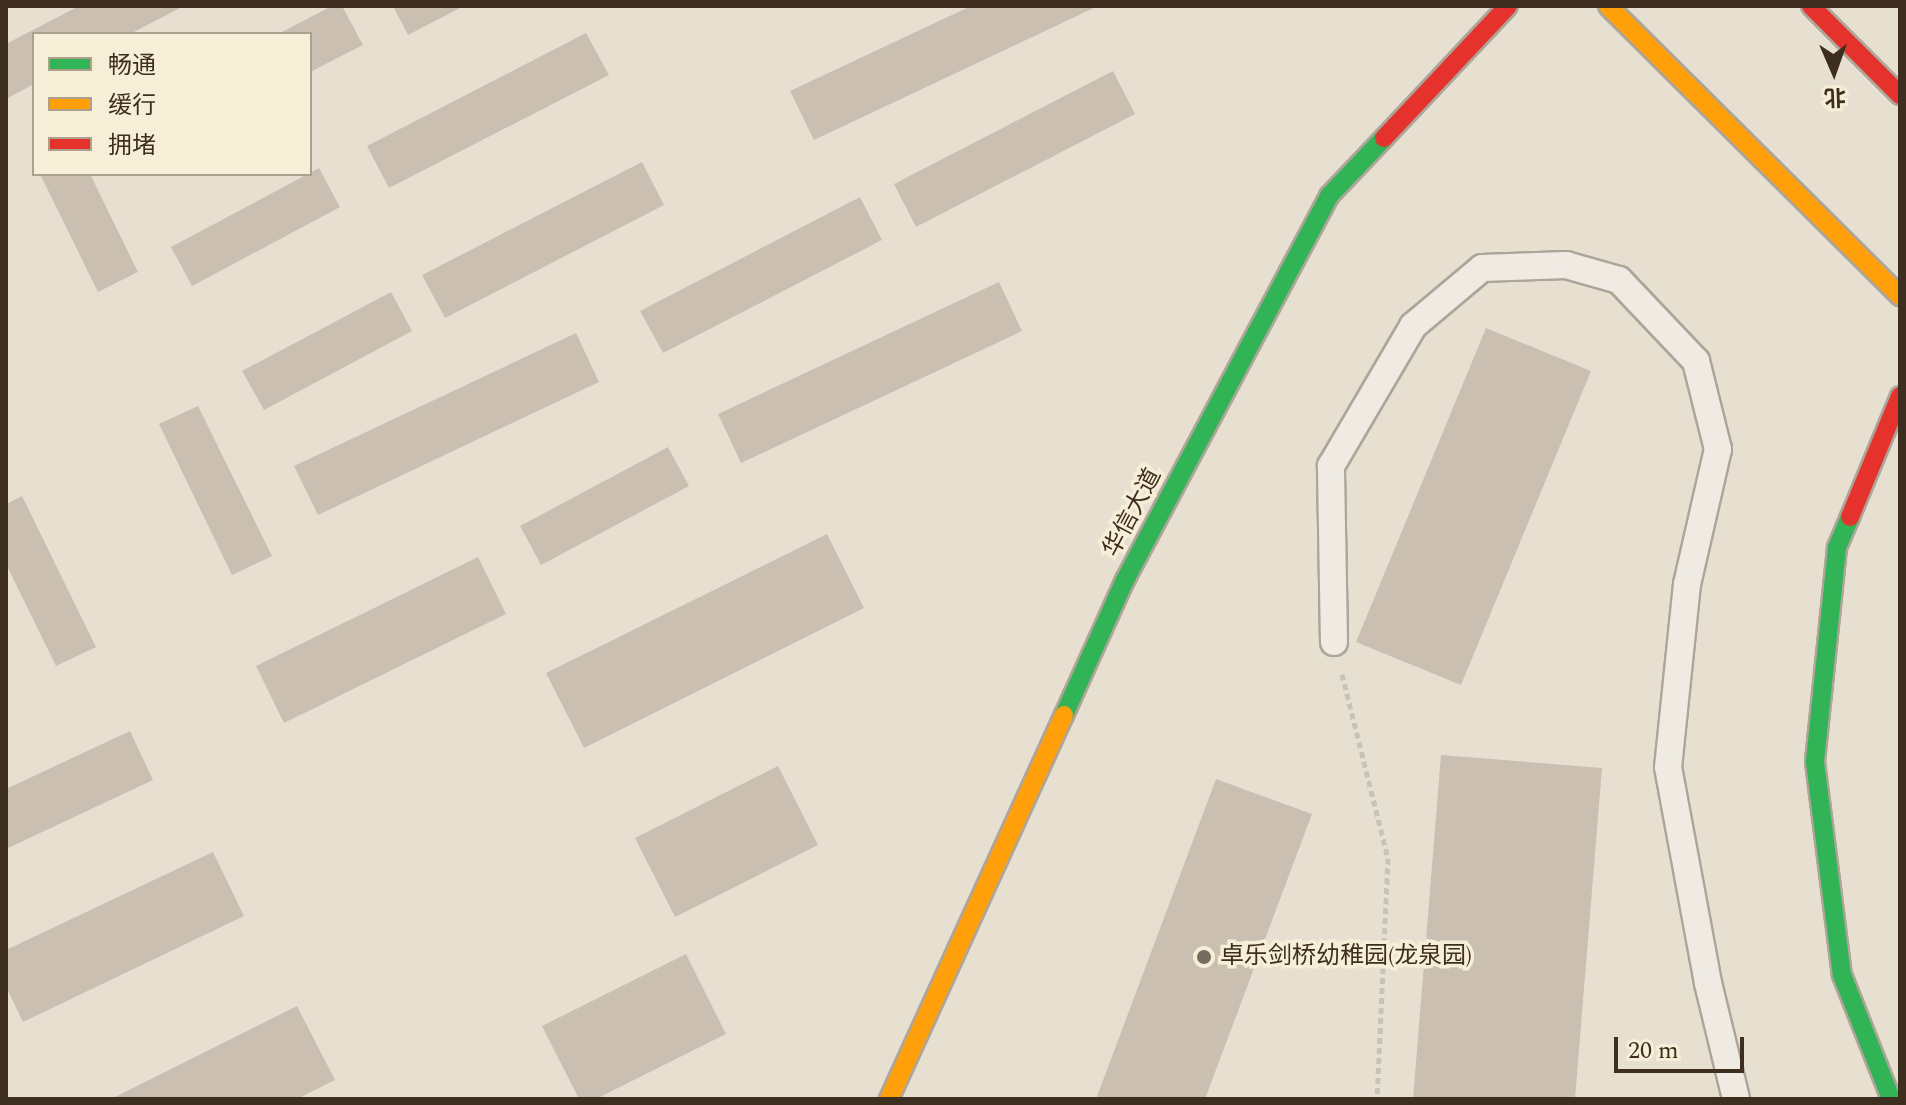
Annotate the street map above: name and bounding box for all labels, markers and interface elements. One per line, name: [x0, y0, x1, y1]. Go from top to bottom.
legend: [32, 32, 312, 176]
north arrow: [1794, 32, 1874, 112]
text: 畅通: [108, 48, 156, 84]
text: 北: [1823, 80, 1846, 113]
text: 缓行: [108, 88, 156, 124]
text: 拥堵: [108, 128, 156, 164]
street label: 华信大道: [1098, 464, 1168, 562]
place label: 卓乐剑桥幼稚园(龙泉园): [1220, 943, 1472, 971]
marker: 卓乐剑桥幼稚园(龙泉园): [1195, 948, 1213, 966]
scale bar: [1618, 1021, 1748, 1071]
text: 20 m: [1628, 1033, 1679, 1069]

